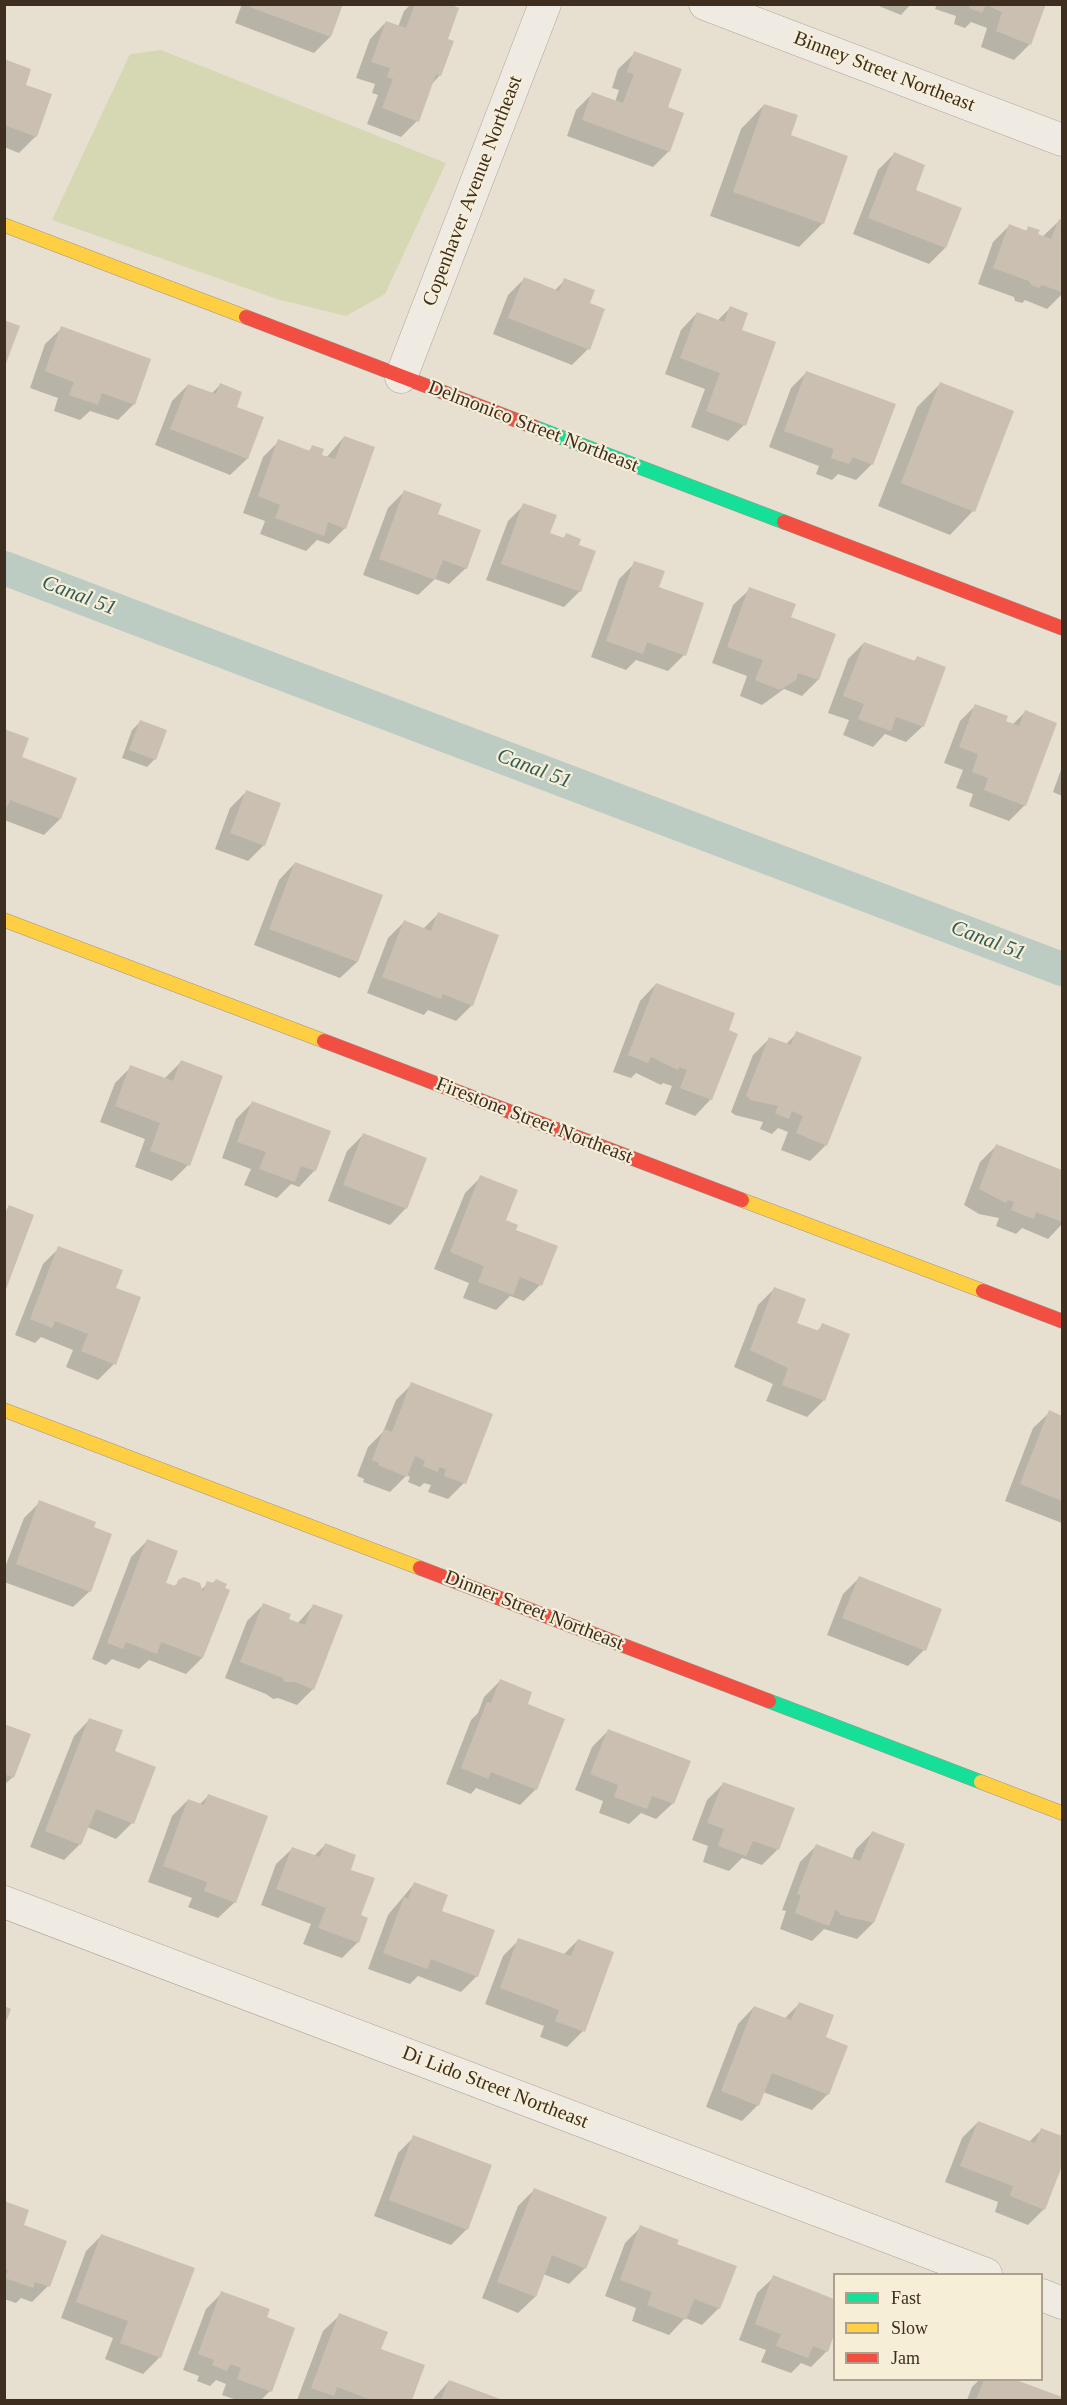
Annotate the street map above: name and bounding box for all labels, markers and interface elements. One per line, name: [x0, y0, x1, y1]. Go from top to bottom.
street label: Binney Street Northeast: [790, 26, 978, 118]
street label: Copenhaver Avenue Northeast: [418, 72, 528, 310]
street label: Delmonico Street Northeast: [424, 376, 642, 478]
water label: Canal 51: [38, 570, 120, 622]
water label: Canal 51: [493, 743, 575, 795]
water label: Canal 51: [947, 915, 1029, 967]
street label: Firestone Street Northeast: [432, 1072, 636, 1170]
street label: Dinner Street Northeast: [441, 1566, 627, 1656]
street label: Di Lido Street Northeast: [399, 2041, 591, 2135]
legend: [833, 2273, 1043, 2381]
text: Fast: [891, 2288, 921, 2308]
text: Slow: [891, 2318, 928, 2338]
text: Jam: [891, 2348, 920, 2368]

